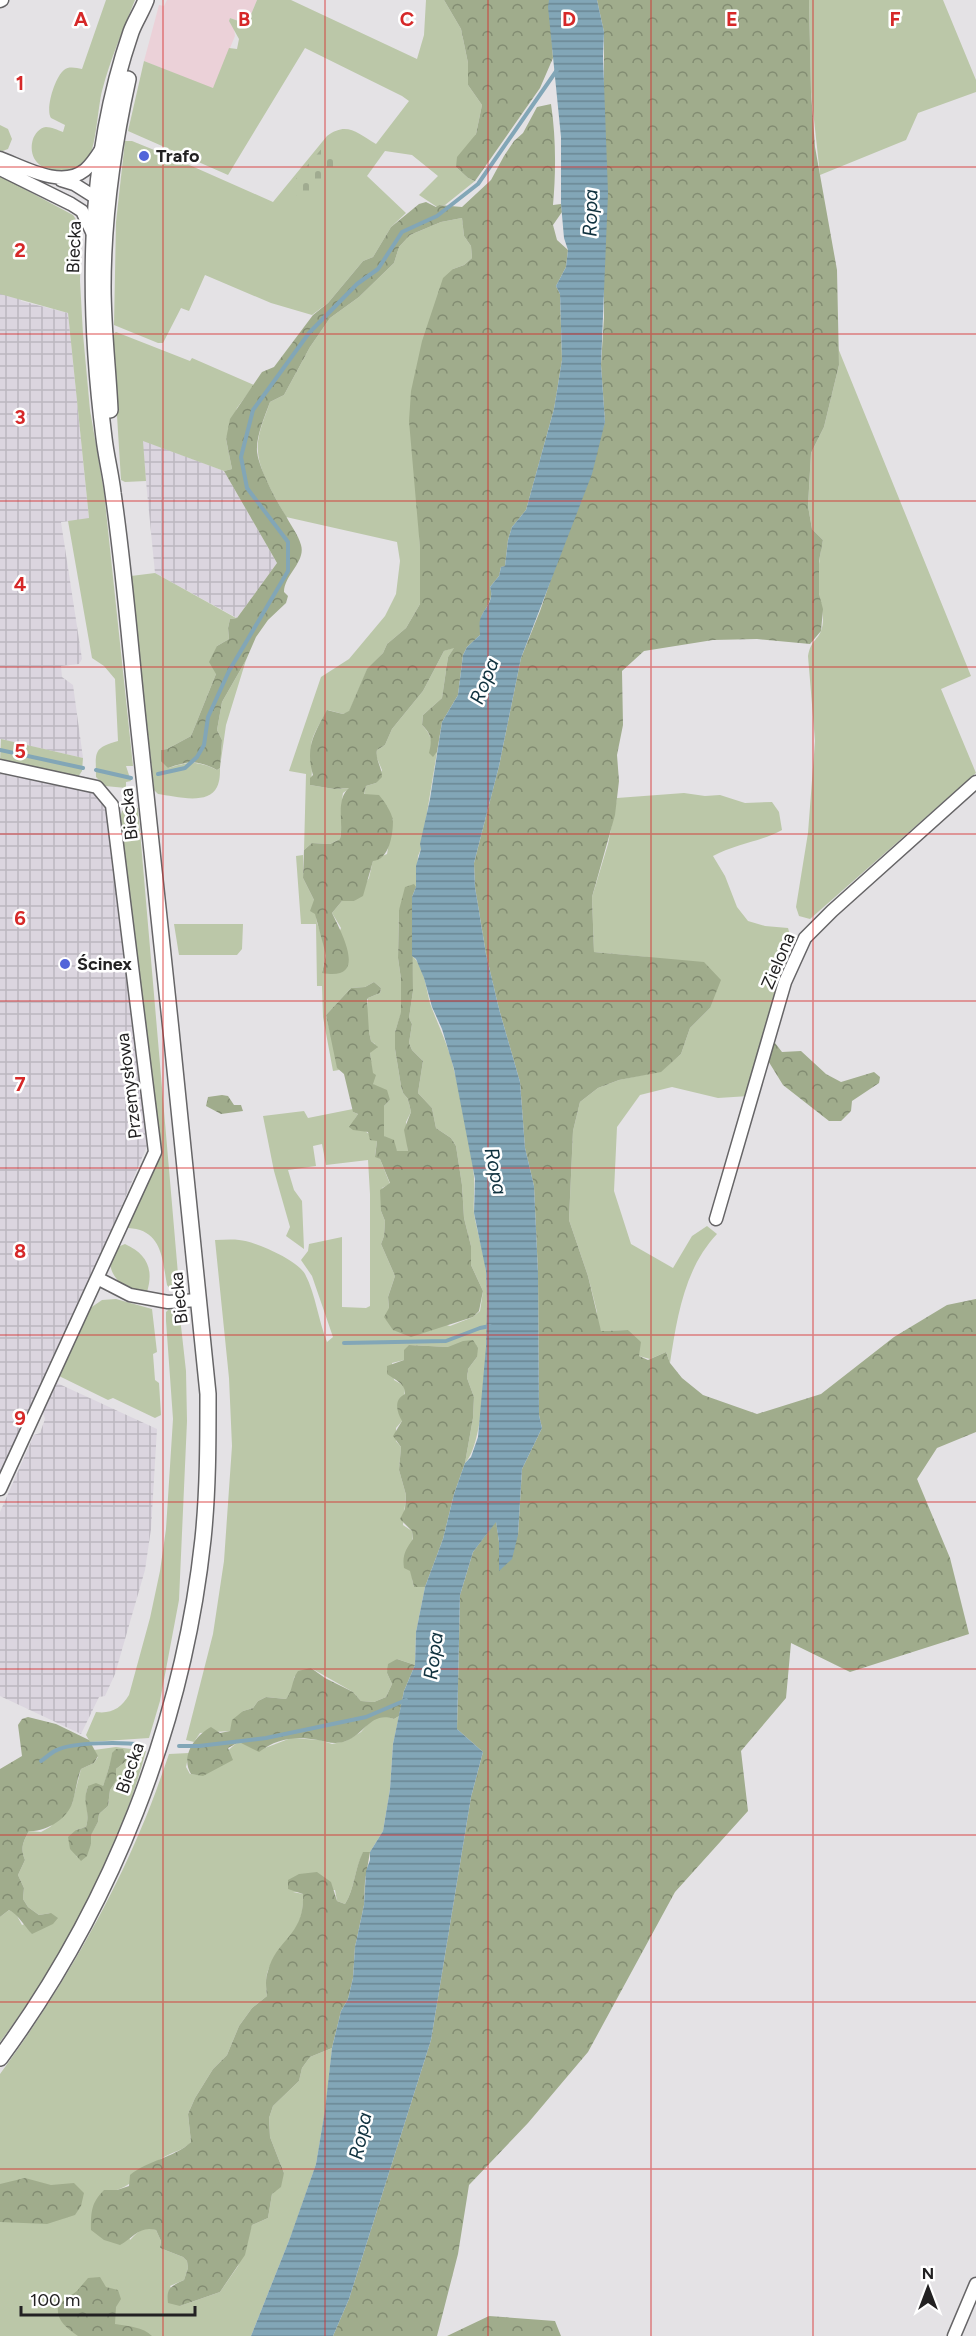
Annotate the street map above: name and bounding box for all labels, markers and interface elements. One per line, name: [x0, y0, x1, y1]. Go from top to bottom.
text: A: [74, 7, 89, 31]
text: B: [238, 7, 250, 31]
text: C: [400, 7, 414, 31]
text: D: [562, 7, 576, 31]
text: E: [726, 7, 738, 31]
text: F: [889, 7, 901, 31]
text: 1: [16, 71, 24, 95]
place label: Trafo: [156, 145, 200, 167]
marker: Trafo: [137, 149, 151, 163]
water label: Ropa: [578, 189, 602, 237]
street label: Biecka: [62, 220, 86, 274]
text: 2: [14, 238, 26, 262]
text: 3: [14, 405, 26, 429]
text: 4: [14, 572, 27, 596]
water label: Ropa: [464, 654, 504, 708]
text: 5: [14, 739, 26, 763]
street label: Biecka: [115, 787, 143, 841]
text: 6: [14, 906, 26, 930]
street label: Zielona: [756, 929, 800, 993]
place label: Ścinex: [77, 953, 132, 975]
marker: Ścinex: [58, 957, 72, 971]
street label: Przemysłowa: [112, 1032, 146, 1140]
text: 7: [14, 1072, 26, 1096]
water label: Ropa: [480, 1145, 512, 1197]
text: 8: [14, 1239, 26, 1263]
street label: Biecka: [165, 1271, 193, 1325]
text: 9: [14, 1406, 26, 1430]
water label: Ropa: [418, 1631, 448, 1681]
street label: Biecka: [111, 1740, 149, 1796]
water label: Ropa: [343, 2110, 377, 2162]
north arrow: [898, 2258, 958, 2318]
text: N: [922, 2264, 934, 2283]
scale bar: [21, 2279, 195, 2317]
text: 100 m: [30, 2289, 80, 2311]

